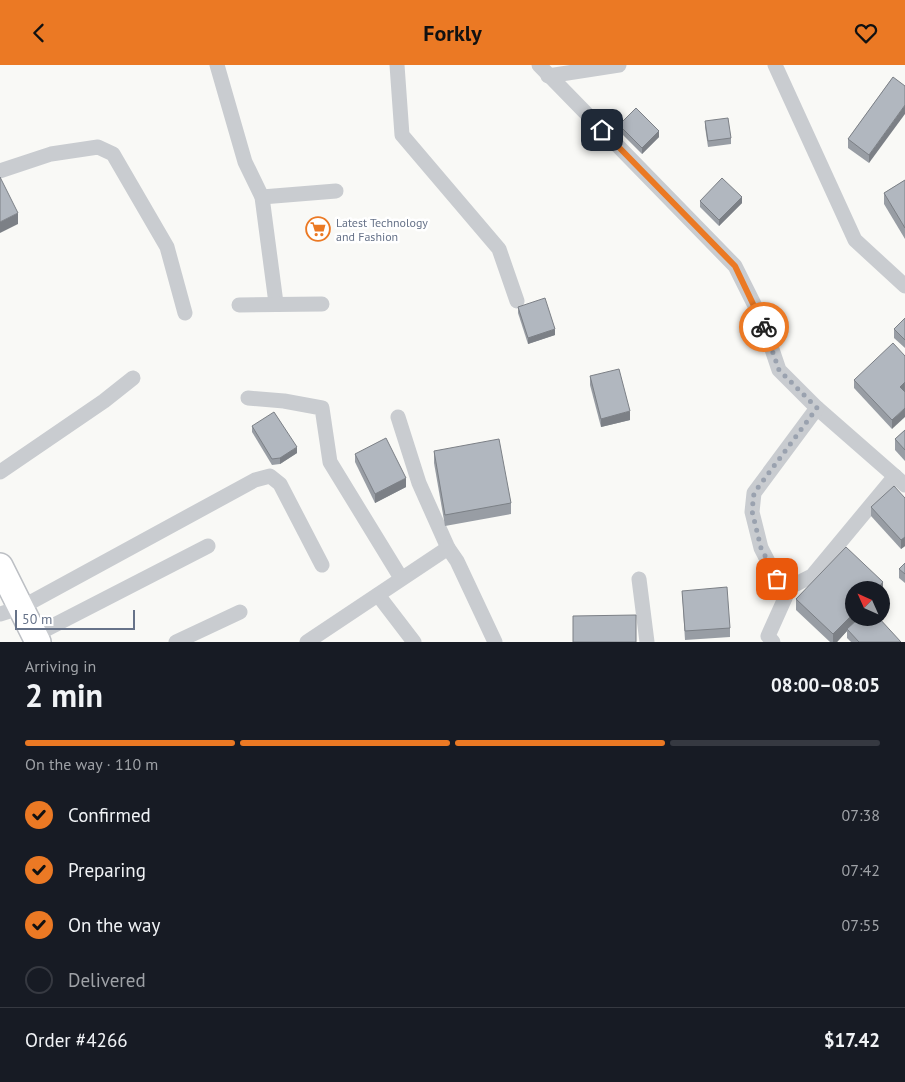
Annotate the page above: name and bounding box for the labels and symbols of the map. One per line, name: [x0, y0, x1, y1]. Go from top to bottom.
pin: [581, 109, 623, 151]
place label: Latest Technology and Fashion: [336, 215, 428, 244]
supermarket icon: Latest Technology and Fashion: [305, 216, 331, 242]
courier: [739, 302, 789, 352]
pin: [756, 558, 798, 600]
north arrow: [845, 581, 890, 626]
scale bar: [15, 607, 135, 630]

